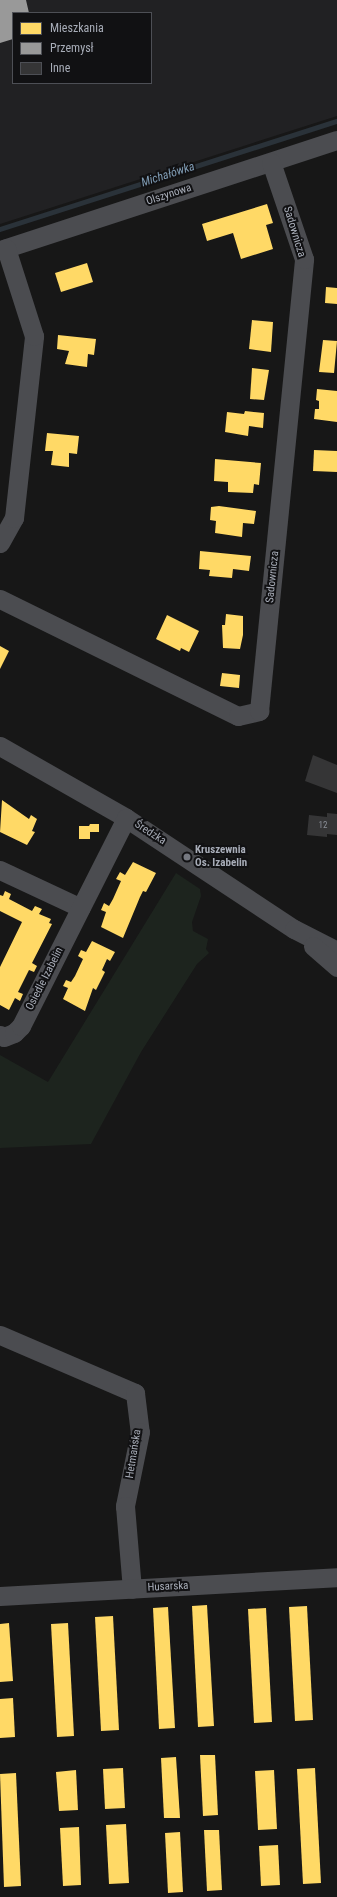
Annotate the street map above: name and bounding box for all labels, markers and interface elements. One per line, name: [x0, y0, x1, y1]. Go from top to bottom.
legend: [12, 12, 152, 84]
text: Mieszkania: [50, 21, 104, 35]
text: Przemysł: [50, 41, 94, 55]
text: Inne: [50, 61, 70, 75]
water label: Michałówka: [140, 160, 196, 190]
street label: Olszynowa: [145, 181, 193, 209]
street label: Sadownicza: [280, 205, 308, 259]
street label: Sadownicza: [264, 550, 282, 604]
street label: Średzka: [132, 818, 168, 848]
house number: 12: [319, 820, 327, 830]
place label: Kruszewnia Os. Izabelin: [195, 844, 247, 870]
marker: Kruszewnia Os. Izabelin: [182, 852, 192, 862]
street label: Osiedle Izabelin: [24, 945, 66, 1013]
street label: Hetmańska: [124, 1429, 144, 1479]
street label: Husarska: [147, 1579, 189, 1595]

